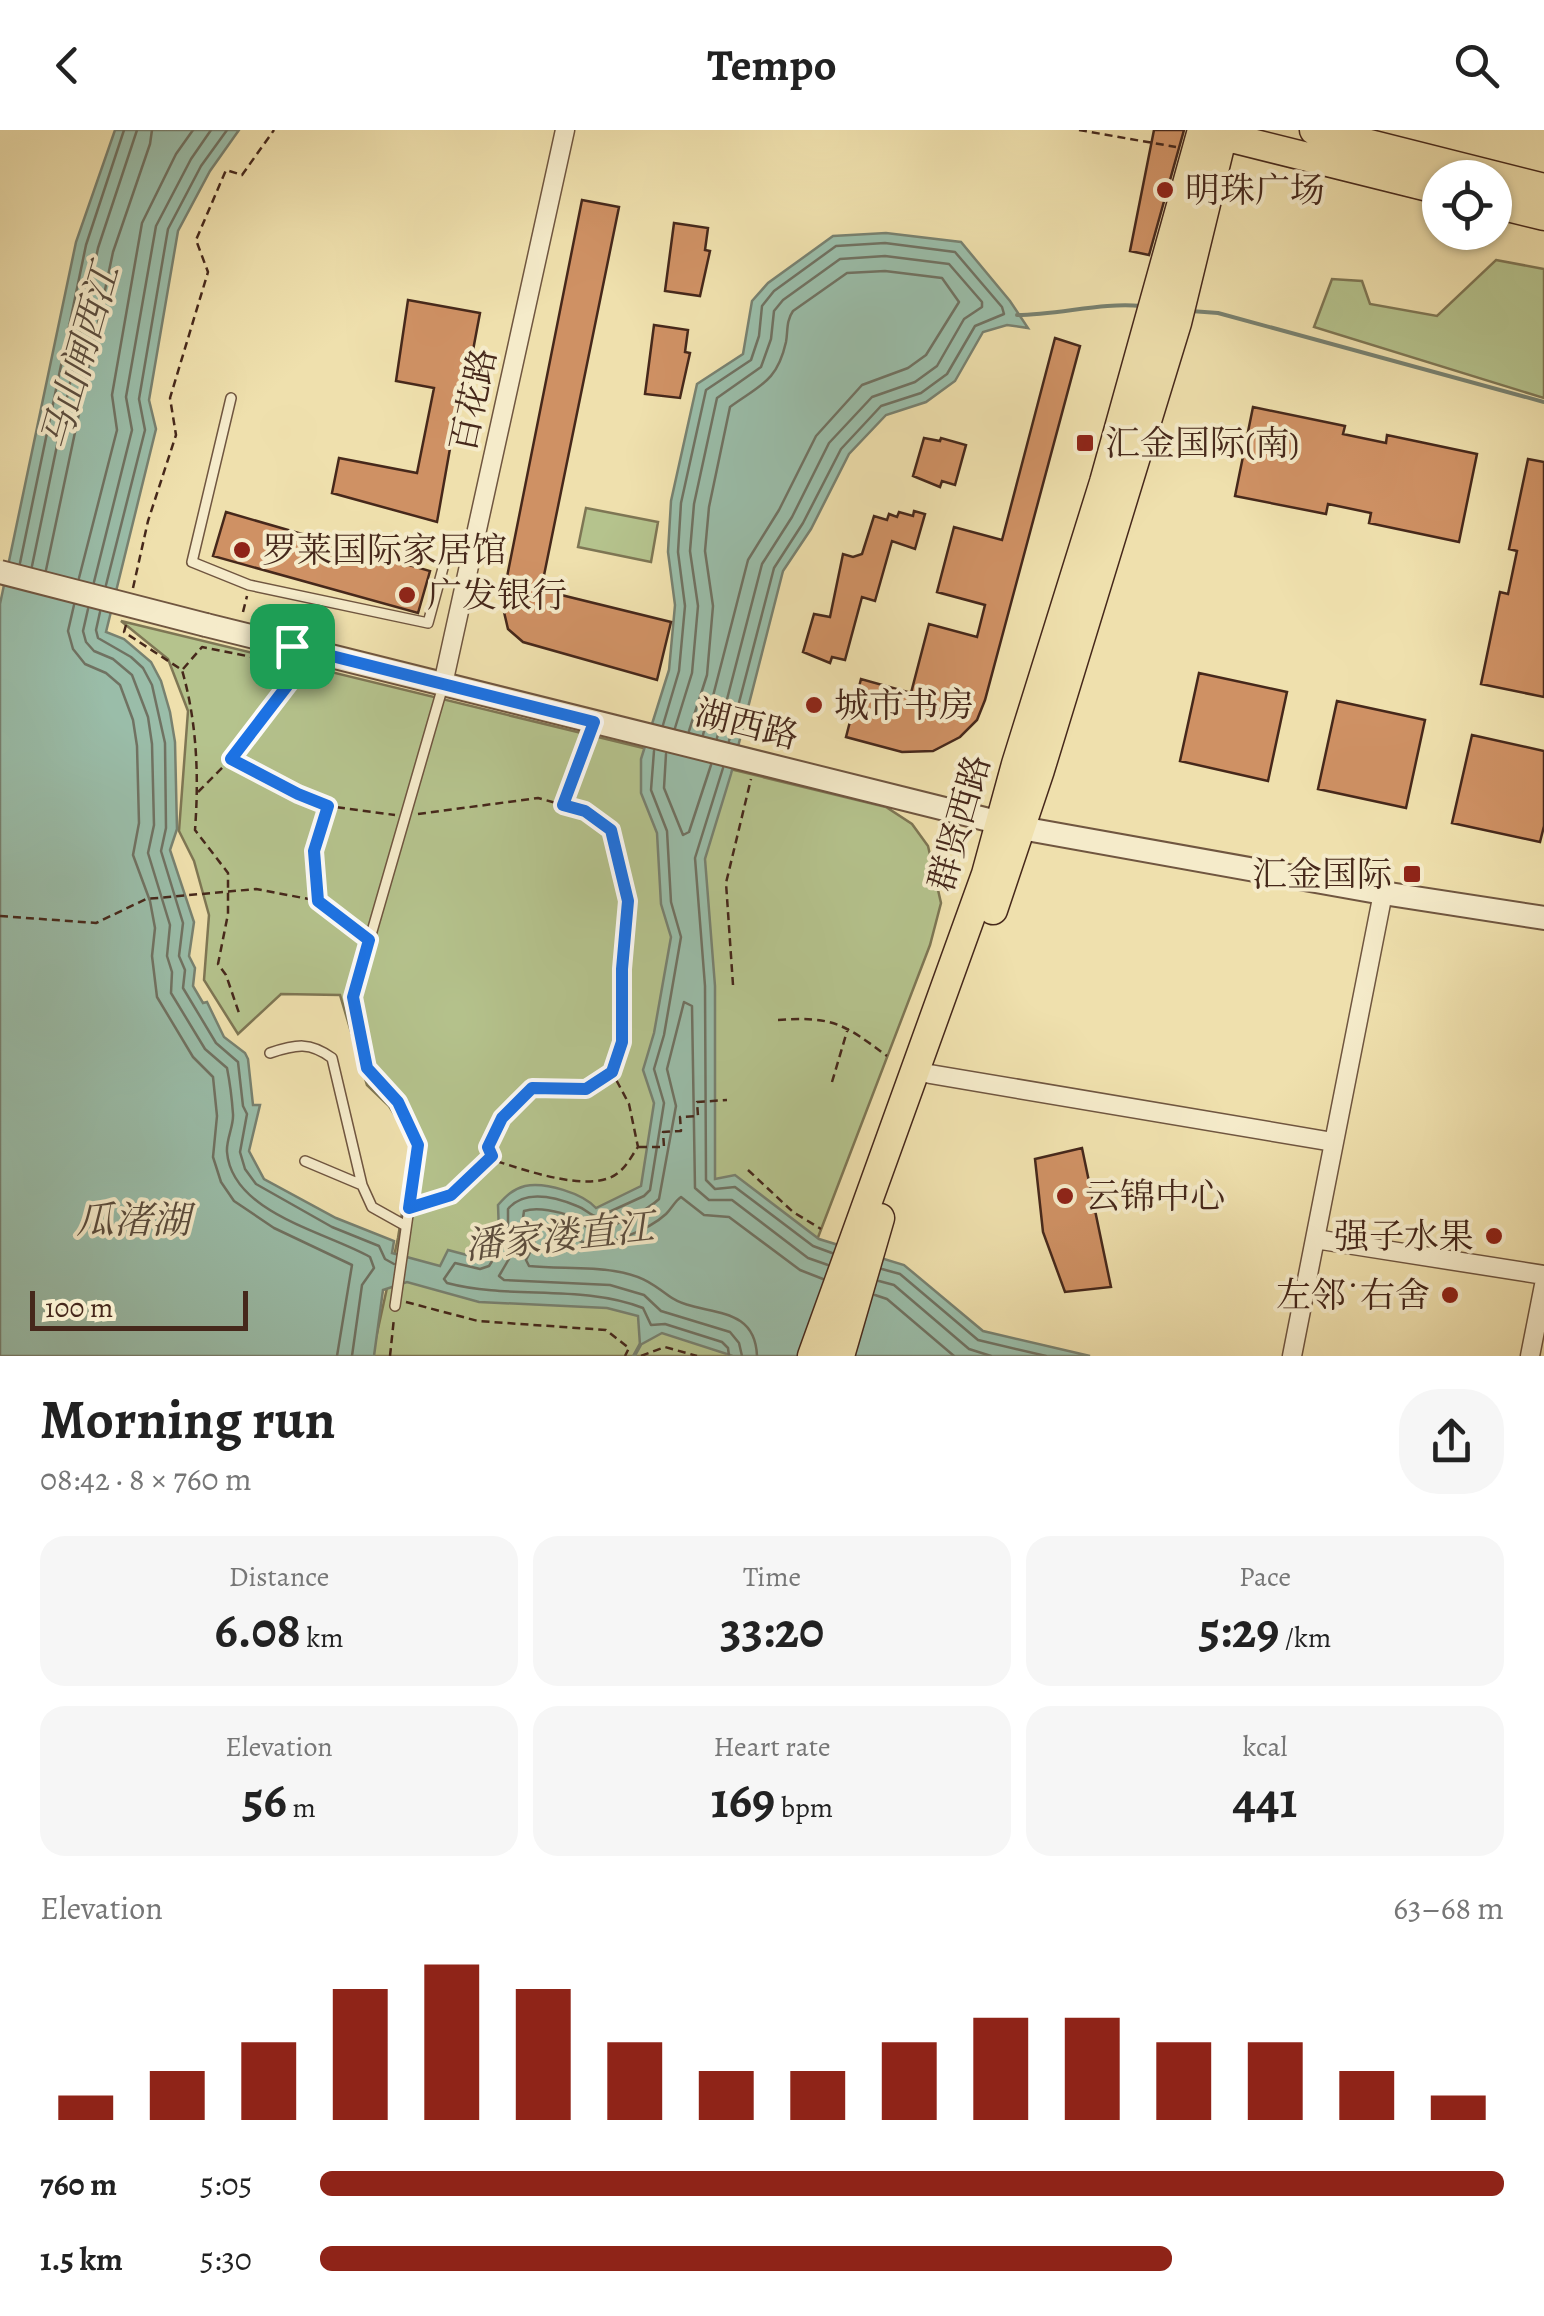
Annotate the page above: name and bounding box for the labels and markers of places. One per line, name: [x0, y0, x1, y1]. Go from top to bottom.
place label: 明珠广场: [1185, 166, 1325, 214]
marker: 明珠广场: [1154, 179, 1176, 201]
place label: 汇金国际(南): [1105, 419, 1299, 467]
marker: 汇金国际(南): [1074, 432, 1096, 454]
place label: 罗莱国际家居馆: [262, 526, 507, 574]
marker: 罗莱国际家居馆: [231, 539, 253, 561]
place label: 广发银行: [427, 571, 567, 619]
marker: 广发银行: [396, 584, 418, 606]
pin: [250, 604, 335, 689]
place label: 城市书房: [834, 681, 974, 729]
marker: 城市书房: [803, 694, 825, 716]
place label: 汇金国际: [1252, 850, 1392, 898]
marker: 汇金国际: [1401, 863, 1423, 885]
place label: 云锦中心: [1085, 1172, 1225, 1220]
marker: 云锦中心: [1054, 1185, 1076, 1207]
place label: 强子水果: [1334, 1212, 1474, 1260]
marker: 强子水果: [1483, 1225, 1505, 1247]
place label: 左邻˙右舍: [1276, 1271, 1430, 1319]
marker: 左邻˙右舍: [1439, 1284, 1461, 1306]

